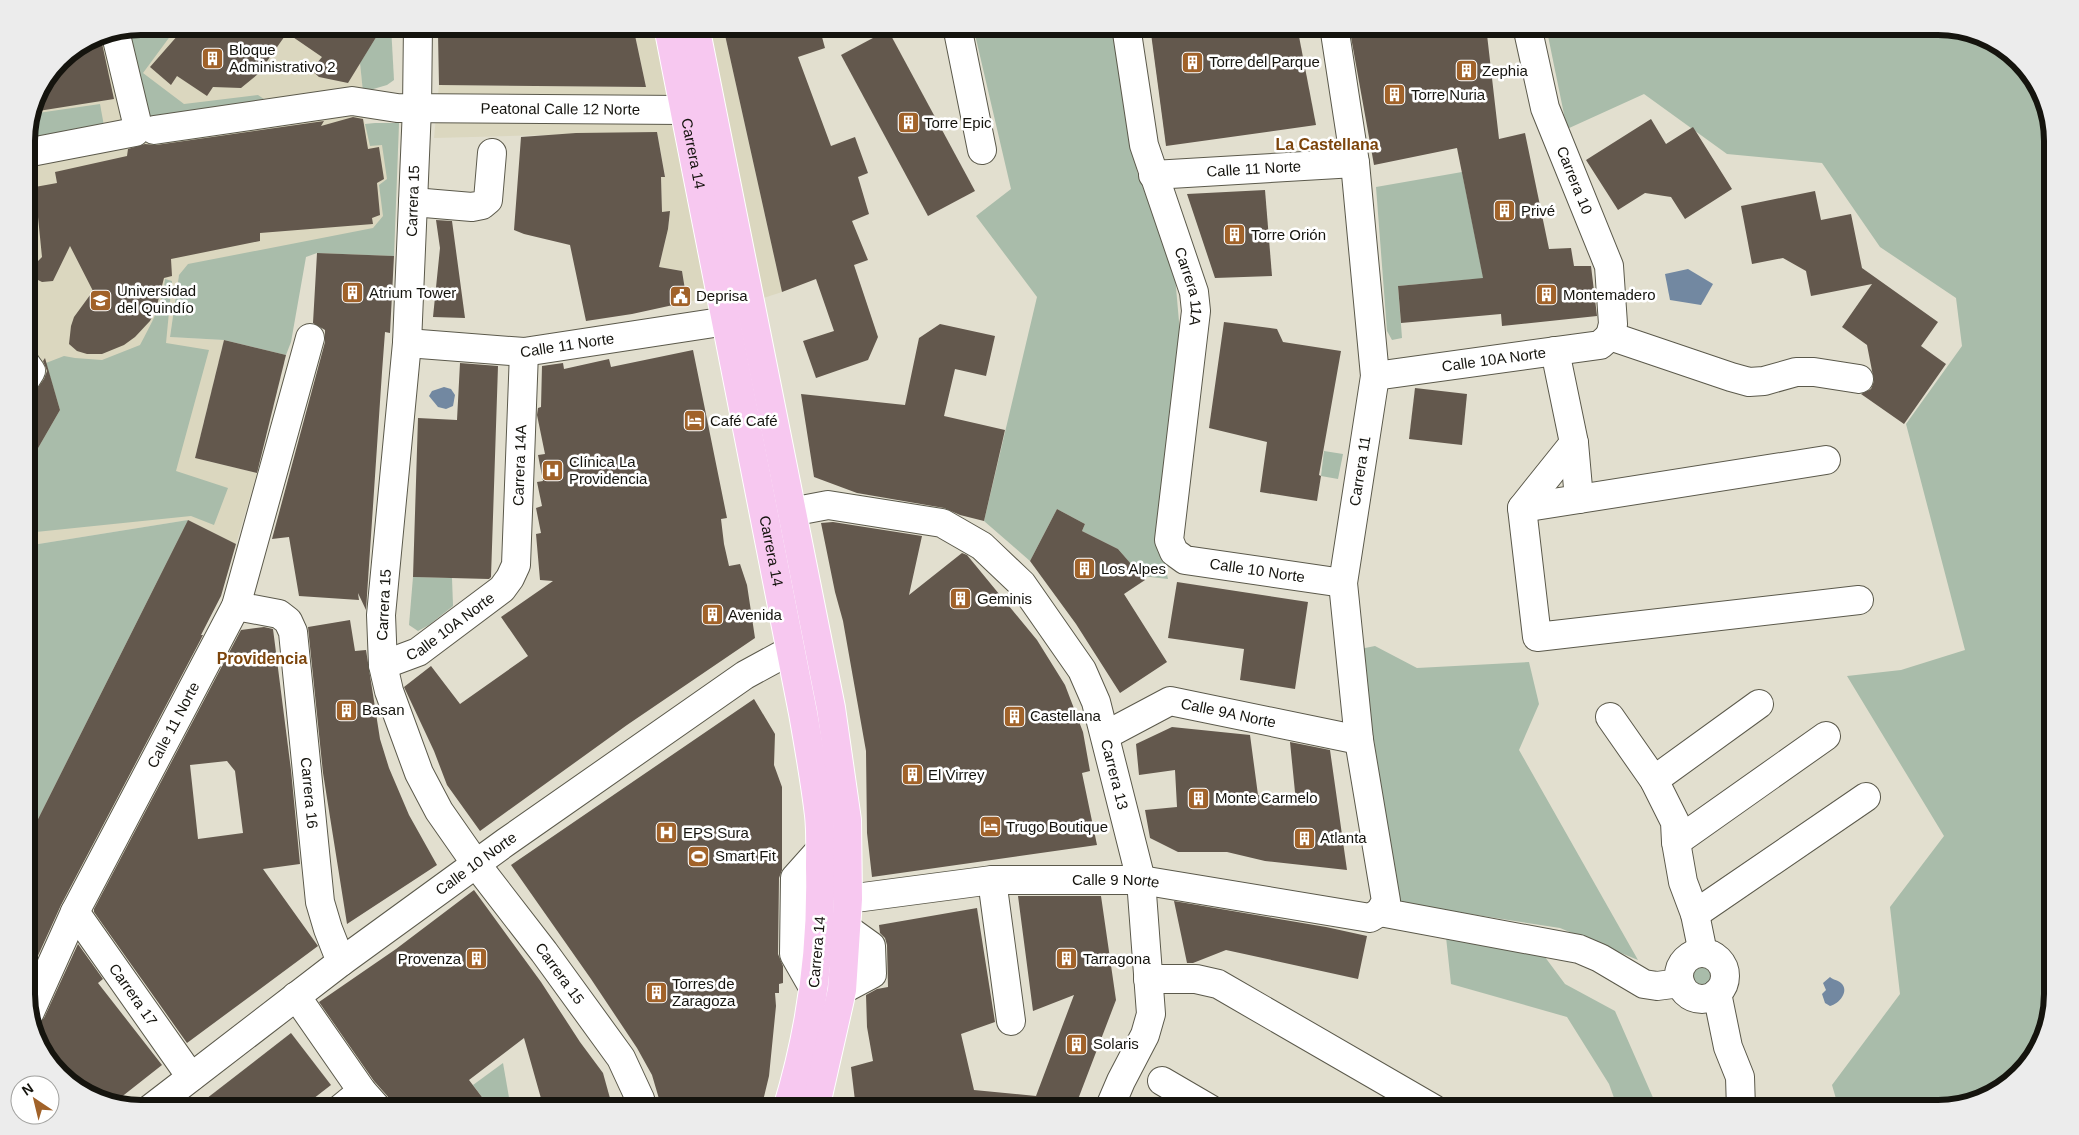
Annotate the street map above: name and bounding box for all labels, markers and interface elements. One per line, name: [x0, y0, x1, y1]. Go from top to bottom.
place label: Bloque Administrativo 2: [229, 41, 336, 75]
building icon: Bloque Administrativo 2: [201, 47, 225, 71]
building icon: Torre del Parque: [1181, 50, 1205, 74]
place label: Torre del Parque: [1209, 53, 1320, 70]
building icon: Zephia: [1454, 59, 1478, 83]
place label: Zephia: [1482, 62, 1529, 79]
building icon: Torre Nuria: [1383, 83, 1407, 107]
place label: Torre Nuria: [1411, 86, 1486, 103]
street label: Peatonal Calle 12 Norte: [481, 100, 640, 118]
building icon: Torre Epic: [896, 111, 920, 135]
place label: Torre Epic: [924, 114, 992, 131]
street label: Carrera 14: [678, 117, 709, 190]
district label: La Castellana: [1275, 136, 1379, 153]
street label: Carrera 10: [1553, 144, 1596, 217]
street label: Calle 11 Norte: [1206, 157, 1302, 180]
street label: Carrera 15: [403, 165, 422, 237]
building icon: Privé: [1493, 199, 1517, 223]
place label: Privé: [1521, 202, 1555, 219]
building icon: Torre Orión: [1223, 223, 1247, 247]
place label: Torre Orión: [1251, 226, 1326, 243]
street label: Carrera 11A: [1171, 245, 1205, 327]
building icon: Atrium Tower: [341, 281, 365, 305]
place label: Universidad del Quindío: [117, 282, 196, 316]
building icon: Montemadero: [1535, 283, 1559, 307]
place label: Atrium Tower: [369, 284, 456, 301]
public building icon: Deprisa: [668, 284, 692, 308]
place label: Montemadero: [1563, 286, 1656, 303]
place label: Deprisa: [696, 287, 748, 304]
school or university icon: Universidad del Quindío: [89, 288, 113, 312]
street label: Calle 11 Norte: [519, 329, 615, 360]
street label: Calle 10A Norte: [1441, 344, 1547, 375]
hotel icon: Café Café: [682, 409, 706, 433]
place label: Café Café: [710, 412, 778, 429]
street label: Carrera 14A: [509, 424, 529, 506]
street label: Carrera 11: [1346, 435, 1373, 507]
place label: Clínica La Providencia: [569, 453, 648, 487]
hospital icon: Clínica La Providencia: [541, 459, 565, 483]
street label: Carrera 14: [756, 514, 787, 588]
street label: Calle 10 Norte: [1209, 555, 1306, 585]
building icon: Los Alpes: [1073, 557, 1097, 581]
place label: Los Alpes: [1101, 560, 1166, 577]
street label: Carrera 15: [373, 569, 394, 641]
building icon: Geminis: [949, 587, 973, 611]
street label: Calle 10A Norte: [404, 589, 497, 664]
place label: Geminis: [977, 590, 1032, 607]
building icon: Avenida: [700, 603, 724, 627]
place label: Avenida: [728, 606, 783, 623]
district label: Providencia: [217, 650, 307, 667]
street label: Calle 11 Norte: [143, 679, 203, 771]
street label: Calle 9A Norte: [1179, 694, 1278, 731]
building icon: Basan: [334, 698, 358, 722]
place label: Basan: [362, 701, 405, 718]
building icon: Castellana: [1002, 704, 1026, 728]
place label: Castellana: [1030, 707, 1102, 724]
street label: Carrera 13: [1098, 738, 1132, 811]
street label: Carrera 16: [298, 756, 322, 829]
building icon: El Virrey: [900, 763, 924, 787]
place label: El Virrey: [928, 766, 985, 783]
building icon: Monte Carmelo: [1187, 786, 1211, 810]
place label: Monte Carmelo: [1215, 789, 1318, 806]
hotel icon: Trugo Boutique: [978, 815, 1002, 839]
place label: Trugo Boutique: [1006, 818, 1108, 835]
hospital icon: EPS Sura: [655, 821, 679, 845]
place label: EPS Sura: [683, 824, 750, 841]
building icon: Atlanta: [1292, 826, 1316, 850]
street label: Calle 10 Norte: [432, 828, 520, 898]
place label: Atlanta: [1320, 829, 1367, 846]
sports icon: Smart Fit: [687, 844, 711, 868]
place label: Smart Fit: [715, 847, 777, 864]
street label: Calle 9 Norte: [1072, 871, 1161, 891]
street label: Carrera 14: [805, 916, 828, 988]
street label: Carrera 15: [532, 939, 588, 1007]
building icon: Provenza: [465, 947, 489, 971]
building icon: Tarragona: [1055, 947, 1079, 971]
place label: Provenza: [398, 950, 462, 967]
place label: Tarragona: [1083, 950, 1151, 967]
street label: Carrera 17: [106, 960, 161, 1029]
place label: Torres de Zaragoza: [672, 975, 736, 1009]
building icon: Torres de Zaragoza: [644, 981, 668, 1005]
building icon: Solaris: [1065, 1032, 1089, 1056]
place label: Solaris: [1093, 1035, 1139, 1052]
north arrow: [10, 1075, 60, 1125]
text: N: [19, 1080, 36, 1099]

